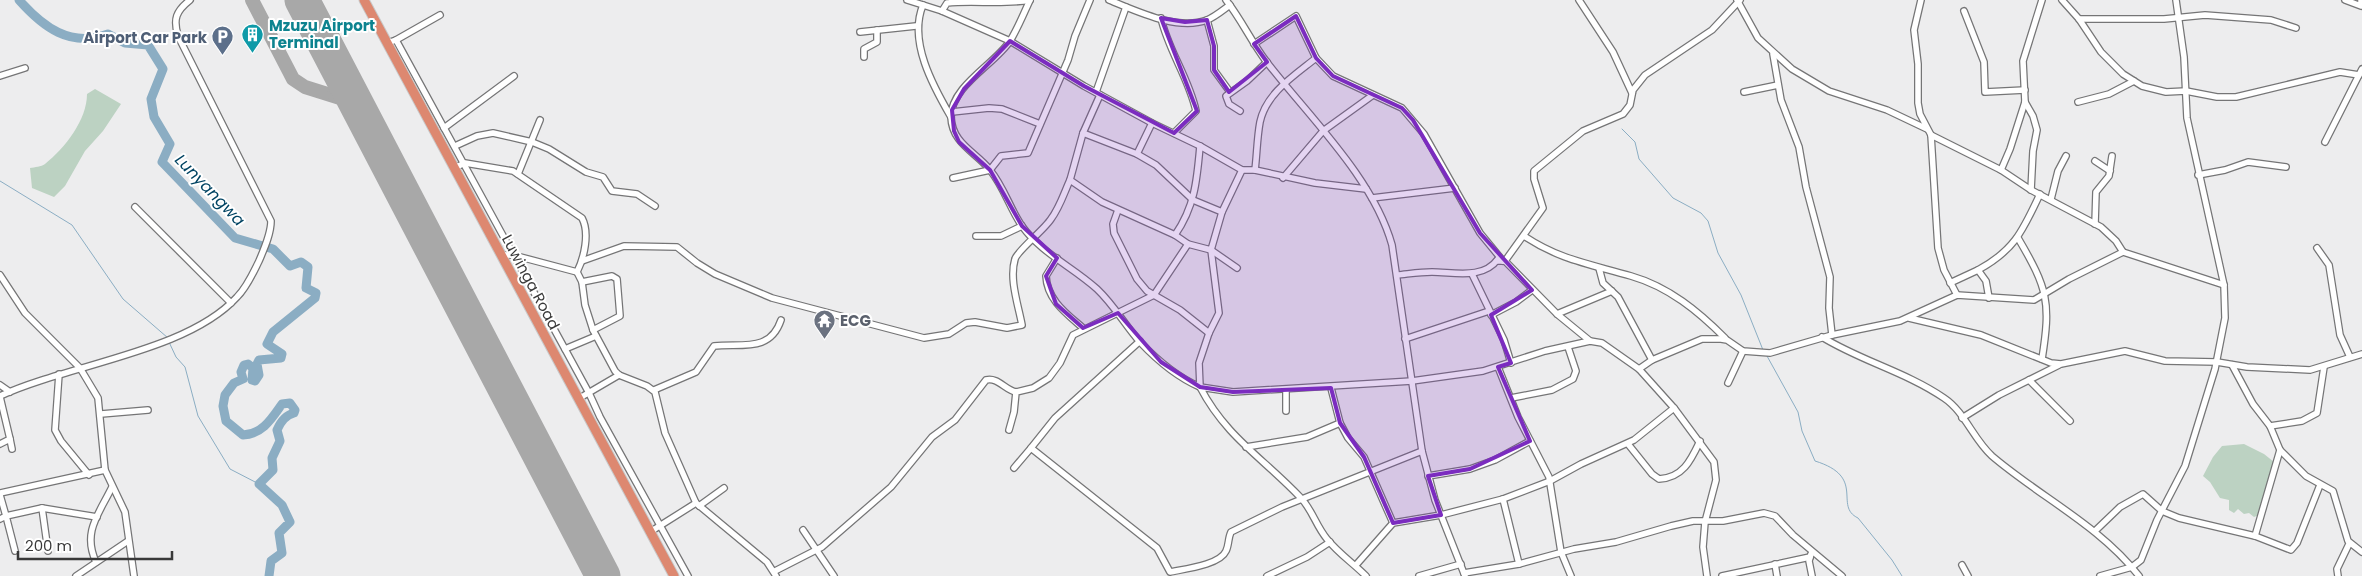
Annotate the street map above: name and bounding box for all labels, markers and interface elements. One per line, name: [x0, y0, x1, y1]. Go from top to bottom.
place label: Mzuzu Airport Terminal: [269, 15, 375, 53]
building icon: Mzuzu Airport Terminal: [241, 22, 265, 53]
parking icon: Airport Car Park: [211, 25, 235, 56]
place label: Airport Car Park: [83, 27, 208, 48]
water label: Lunyangwa: [170, 149, 250, 231]
street label: Luwinga Road: [497, 231, 565, 333]
temple icon: ECG: [812, 308, 836, 339]
place label: ECG: [840, 310, 871, 331]
scale bar: [18, 528, 171, 560]
text: 200 m: [25, 535, 72, 556]

